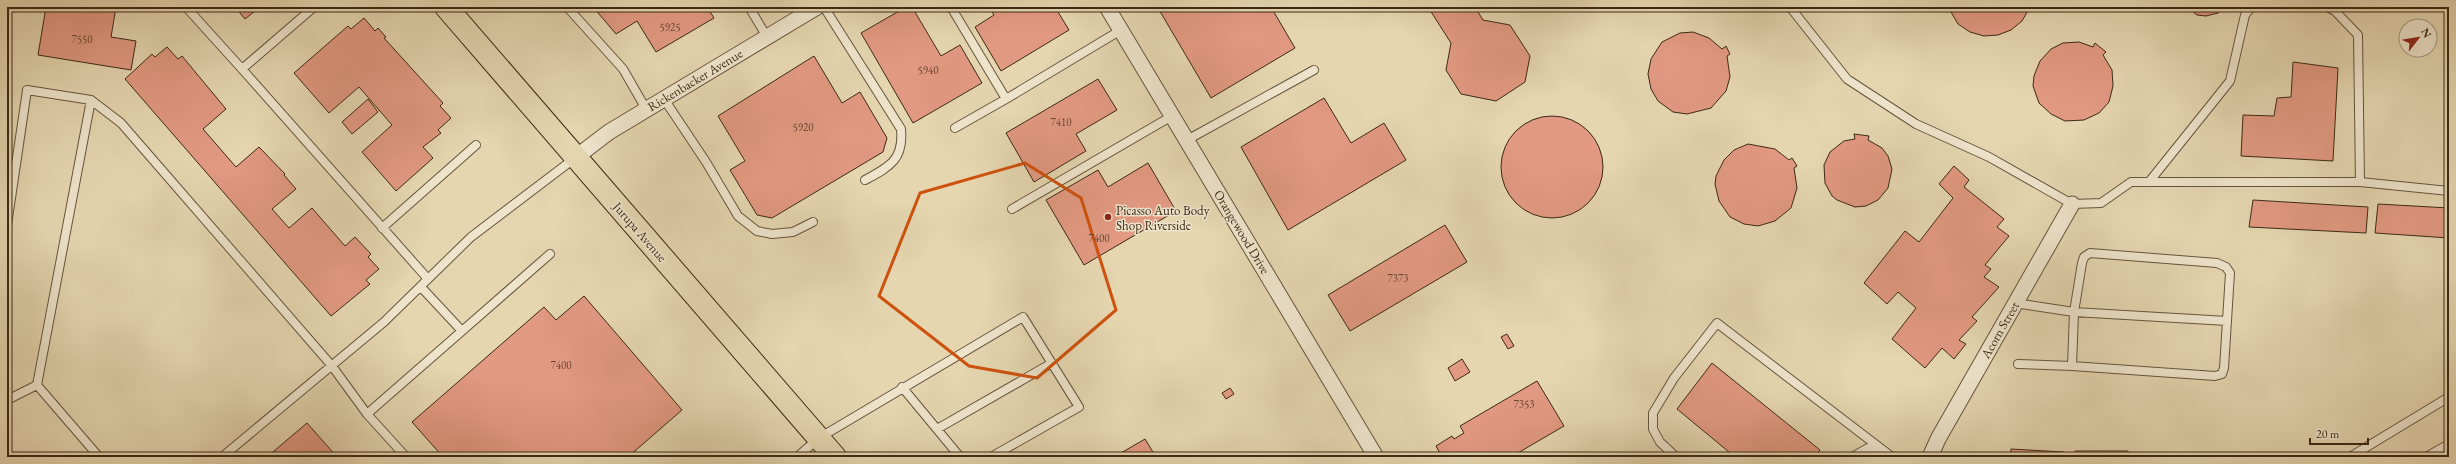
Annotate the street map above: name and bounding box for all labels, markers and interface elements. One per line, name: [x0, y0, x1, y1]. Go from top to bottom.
north arrow: [2398, 18, 2438, 58]
house number: 5925: [659, 20, 681, 34]
text: N: [2418, 25, 2435, 40]
house number: 7550: [71, 32, 93, 46]
street label: Rickenbacker Avenue: [644, 45, 746, 115]
house number: 5940: [917, 63, 939, 77]
house number: 7410: [1050, 115, 1072, 129]
house number: 5920: [792, 120, 814, 134]
street label: Orangewood Drive: [1210, 187, 1274, 277]
street label: Jurupa Avenue: [609, 198, 671, 266]
place label: Picasso Auto Body Shop Riverside: [1116, 202, 1210, 234]
marker: Picasso Auto Body Shop Riverside: [1103, 212, 1113, 222]
house number: 7400: [1088, 231, 1110, 245]
house number: 7373: [1387, 271, 1409, 285]
street label: Acorn Street: [1976, 299, 2023, 362]
house number: 7400: [550, 358, 572, 372]
house number: 7353: [1513, 397, 1535, 411]
scale bar: [2310, 420, 2368, 446]
text: 20 m: [2316, 426, 2340, 442]

